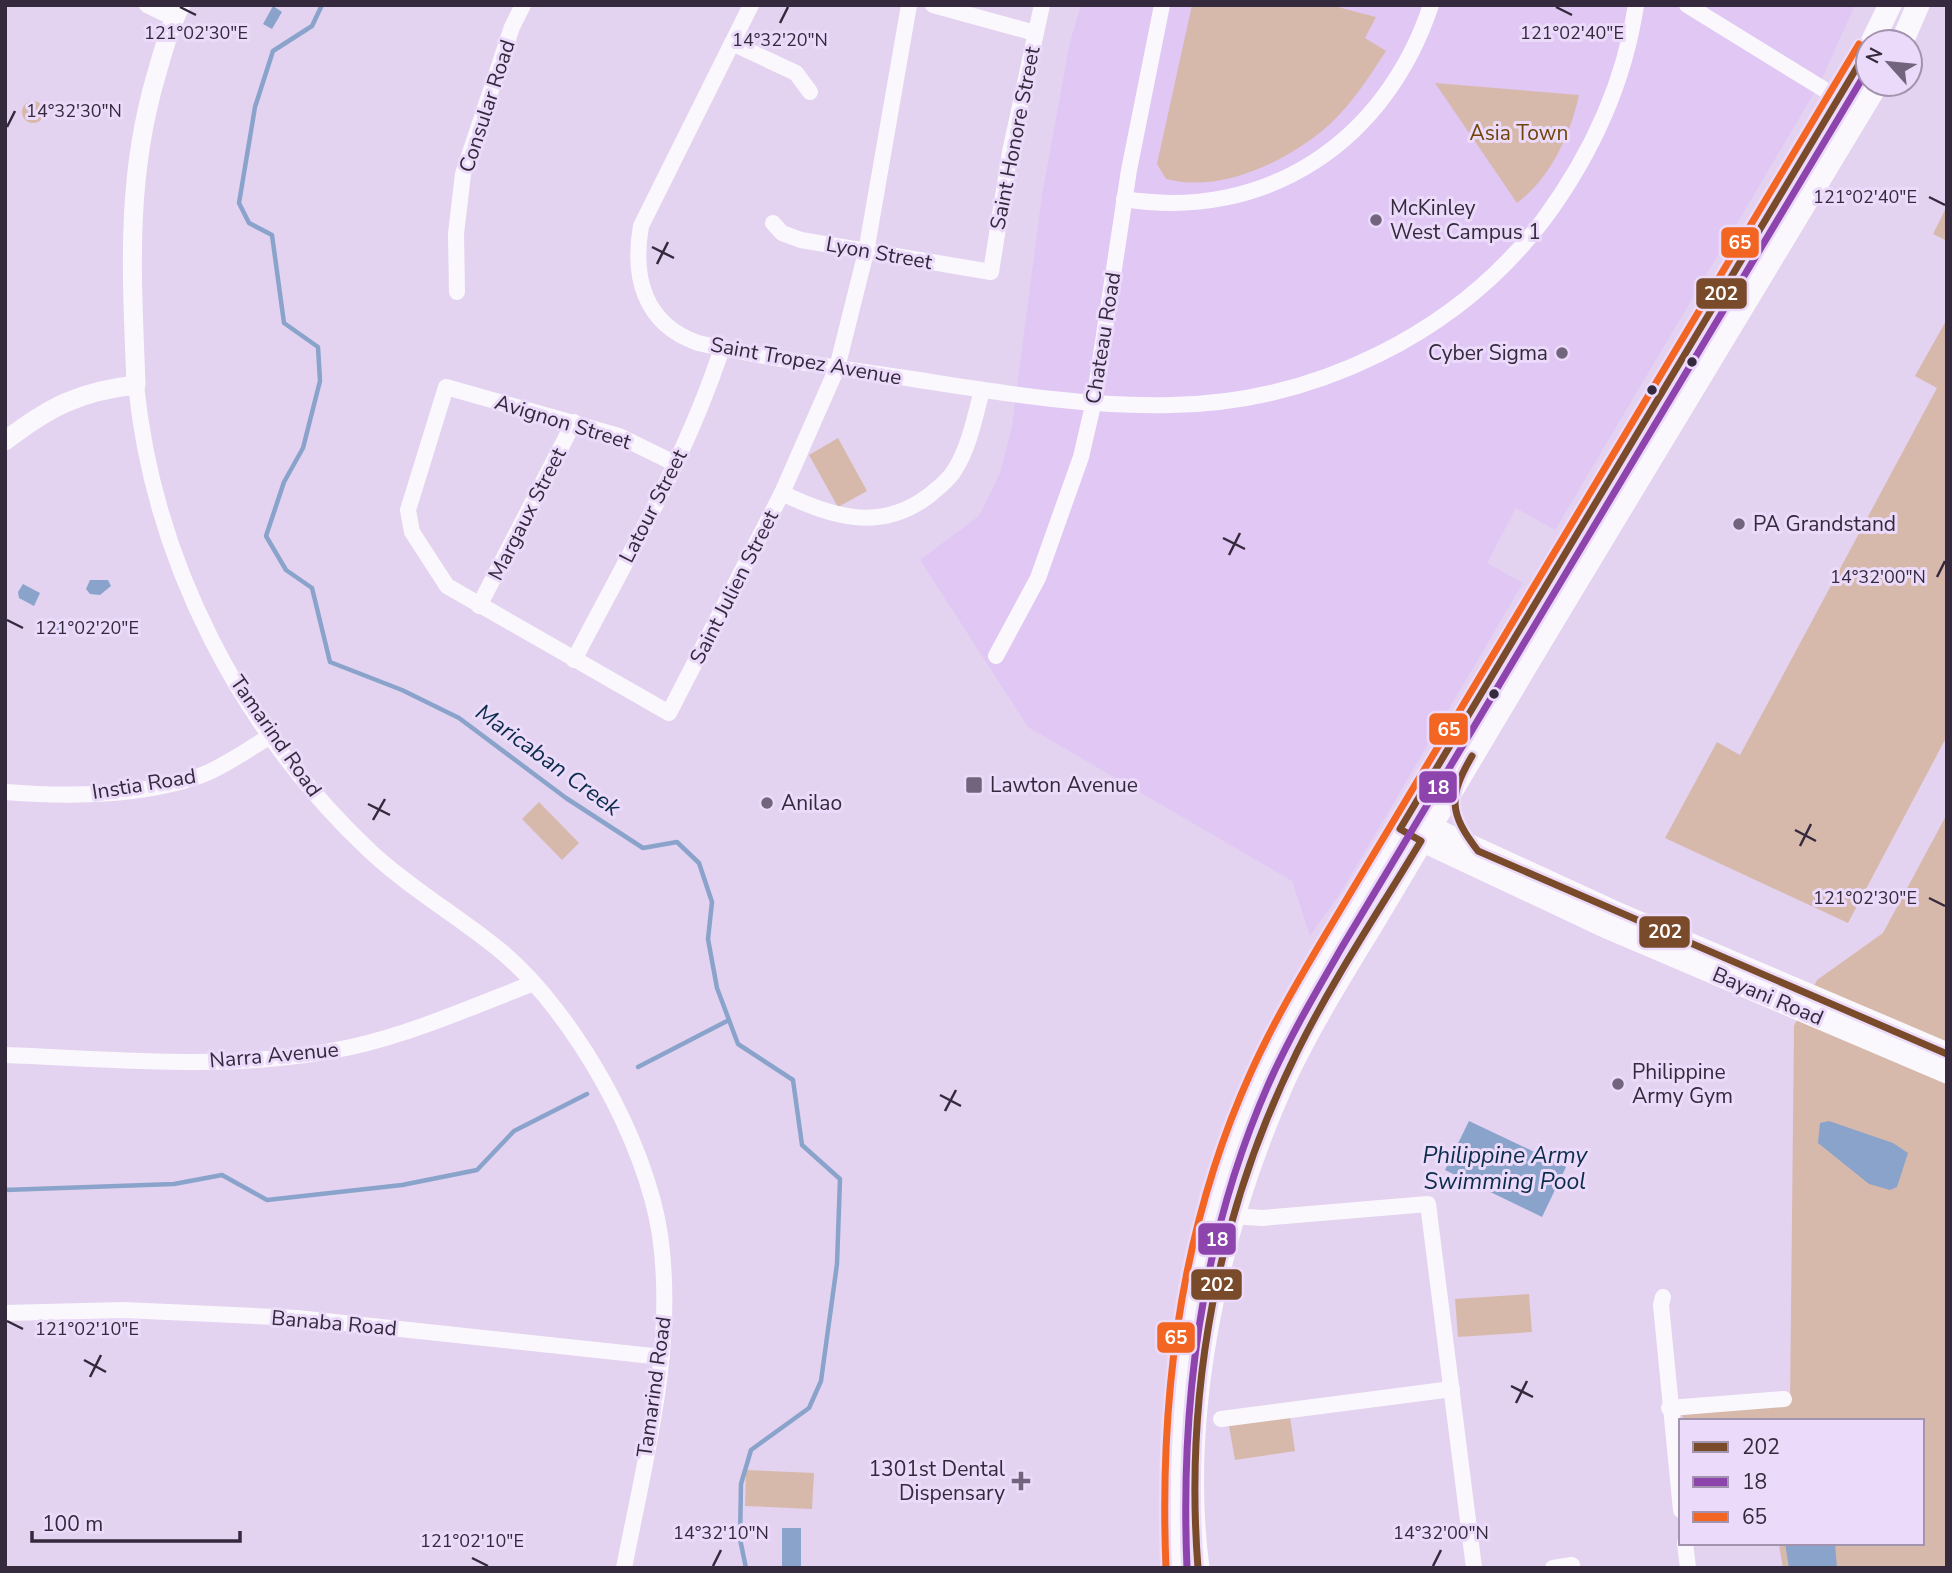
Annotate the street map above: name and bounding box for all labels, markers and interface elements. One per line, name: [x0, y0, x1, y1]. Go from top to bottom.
text: 121°02'30"E: [144, 21, 248, 45]
text: 121°02'40"E: [1520, 21, 1624, 45]
text: 14°32'20"N: [732, 28, 828, 52]
north arrow: [1854, 28, 1924, 98]
street label: Consular Road: [452, 36, 522, 176]
street label: Saint Honore Street: [984, 43, 1047, 232]
text: N: [1860, 43, 1890, 68]
text: 14°32'30"N: [26, 99, 122, 123]
park label: Asia Town: [1470, 119, 1568, 147]
text: 121°02'40"E: [1813, 185, 1917, 209]
place label: McKinley West Campus 1: [1390, 194, 1541, 246]
marker: McKinley West Campus 1: [1368, 212, 1384, 228]
line badge: 65: [1720, 226, 1760, 259]
street label: Lyon Street: [824, 230, 935, 276]
text: 65: [1729, 230, 1751, 256]
street label: Chateau Road: [1079, 270, 1127, 406]
line badge: 202: [1695, 277, 1748, 310]
text: 202: [1704, 281, 1738, 307]
street label: Saint Tropez Avenue: [708, 330, 904, 392]
place label: Cyber Sigma: [1428, 339, 1548, 367]
marker: Cyber Sigma: [1554, 345, 1570, 361]
unlabelled marker: [1685, 355, 1699, 369]
unlabelled marker: [1645, 383, 1659, 397]
street label: Avignon Street: [491, 388, 635, 456]
street label: Margaux Street: [482, 442, 573, 585]
street label: Latour Street: [613, 444, 694, 567]
street label: Saint Julien Street: [683, 505, 785, 669]
place label: PA Grandstand: [1753, 510, 1896, 538]
marker: PA Grandstand: [1731, 516, 1747, 532]
text: 14°32'00"N: [1830, 565, 1926, 589]
text: 121°02'20"E: [35, 616, 139, 640]
street label: Tamarind Road: [224, 670, 328, 802]
unlabelled marker: [1487, 687, 1501, 701]
water label: Maricaban Creek: [469, 697, 627, 823]
line badge: 65: [1428, 712, 1469, 746]
text: 65: [1438, 717, 1460, 743]
street label: Instia Road: [90, 762, 198, 806]
line badge: 18: [1418, 770, 1458, 804]
place label: Lawton Avenue: [990, 771, 1138, 799]
marker: Lawton Avenue: [964, 775, 984, 795]
text: 18: [1427, 775, 1449, 801]
place label: Anilao: [781, 789, 842, 817]
marker: Anilao: [759, 795, 775, 811]
text: 121°02'30"E: [1813, 886, 1917, 910]
line badge: 202: [1638, 915, 1691, 949]
text: 202: [1648, 919, 1682, 945]
street label: Bayani Road: [1708, 960, 1828, 1032]
street label: Narra Avenue: [208, 1035, 340, 1075]
place label: Philippine Army Gym: [1632, 1058, 1733, 1110]
marker: Philippine Army Gym: [1610, 1076, 1626, 1092]
water label: Philippine Army Swimming Pool: [1423, 1140, 1589, 1197]
line badge: 18: [1197, 1222, 1237, 1256]
text: 18: [1206, 1227, 1228, 1253]
line badge: 202: [1190, 1268, 1243, 1301]
text: 202: [1200, 1272, 1234, 1298]
street label: Banaba Road: [270, 1304, 398, 1342]
street label: Tamarind Road: [630, 1315, 678, 1459]
text: 121°02'10"E: [35, 1317, 139, 1341]
line badge: 65: [1156, 1321, 1196, 1354]
text: 65: [1165, 1325, 1187, 1351]
legend: [1679, 1419, 1924, 1545]
text: 202: [1742, 1433, 1780, 1461]
place label: 1301st Dental Dispensary: [868, 1455, 1006, 1507]
text: 18: [1742, 1468, 1767, 1496]
marker: 1301st Dental Dispensary: [1011, 1471, 1031, 1491]
scale bar: [32, 1500, 240, 1544]
text: 65: [1742, 1503, 1767, 1531]
text: 100 m: [42, 1510, 103, 1538]
text: 14°32'10"N: [673, 1521, 769, 1545]
text: 14°32'00"N: [1393, 1521, 1489, 1545]
text: 121°02'10"E: [420, 1529, 524, 1553]

